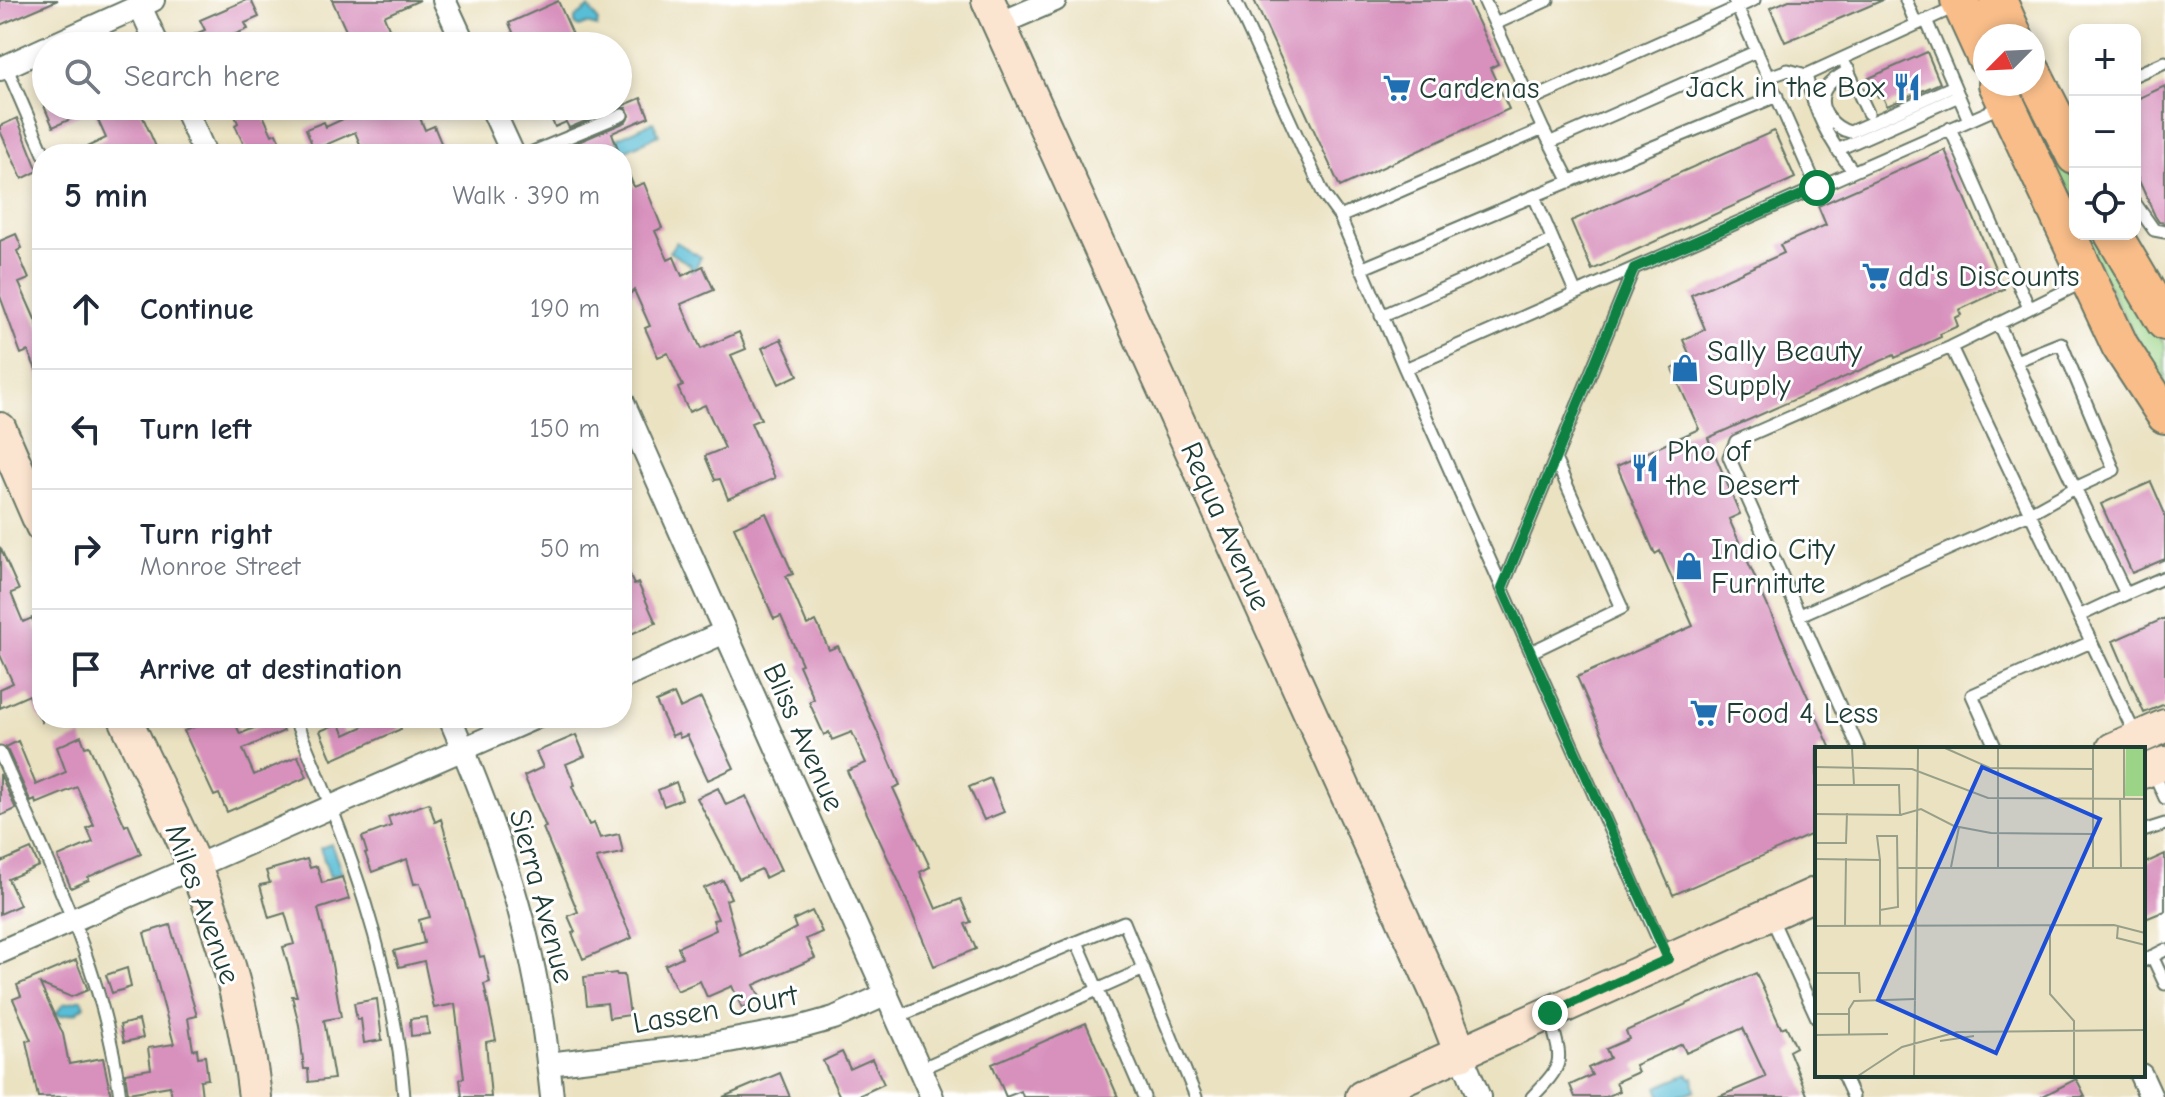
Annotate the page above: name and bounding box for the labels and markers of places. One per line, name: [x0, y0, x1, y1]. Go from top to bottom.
place label: Jack in the Box: [1686, 70, 1886, 105]
place label: Cardenas: [1419, 71, 1539, 106]
restaurant icon: Jack in the Box: [1892, 72, 1922, 102]
supermarket icon: Cardenas: [1382, 73, 1412, 103]
place label: dd's Discounts: [1898, 259, 2080, 294]
supermarket icon: dd's Discounts: [1861, 261, 1891, 291]
place label: Sally Beauty Supply: [1707, 334, 1863, 403]
shop icon: Sally Beauty Supply: [1670, 353, 1700, 383]
place label: Pho of the Desert: [1665, 434, 1800, 503]
restaurant icon: Pho of the Desert: [1630, 453, 1660, 483]
place label: Indio City Furnitute: [1711, 532, 1836, 601]
shop icon: Indio City Furnitute: [1674, 551, 1704, 581]
place label: Food 4 Less: [1726, 696, 1878, 731]
supermarket icon: Food 4 Less: [1689, 698, 1719, 728]

